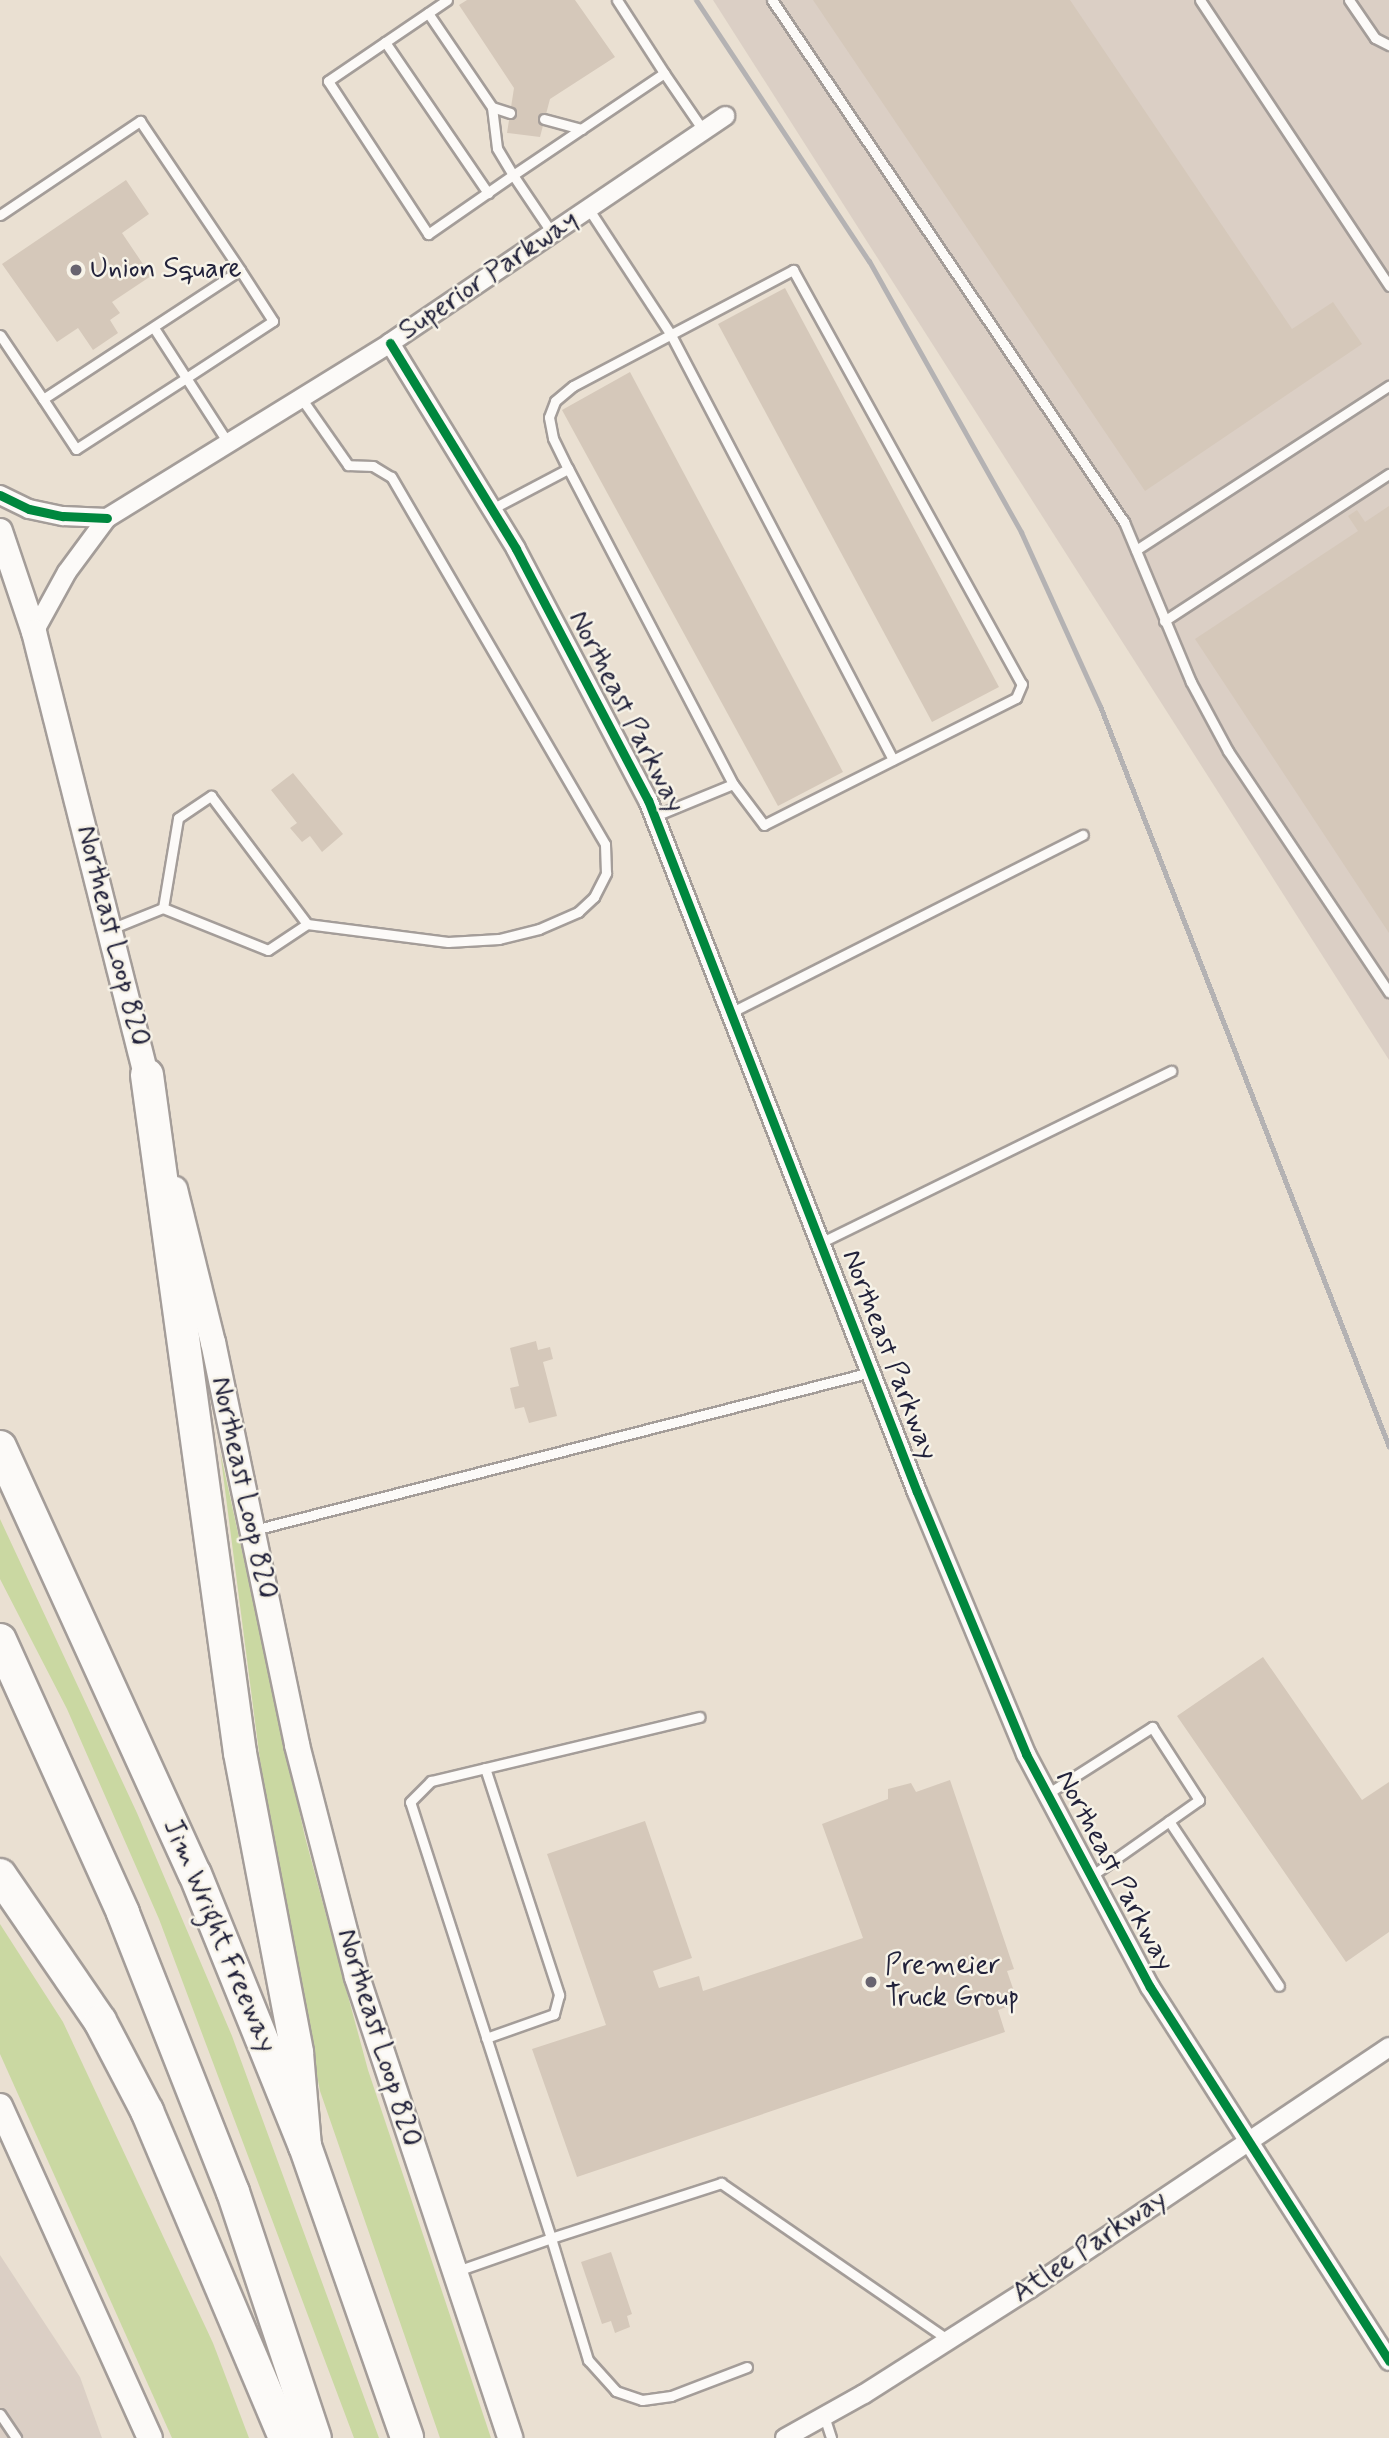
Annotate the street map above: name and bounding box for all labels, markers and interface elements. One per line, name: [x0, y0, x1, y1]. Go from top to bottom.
street label: Superior Parkway: [394, 204, 584, 348]
place label: Union Square: [90, 253, 245, 287]
marker: Union Square: [68, 262, 84, 278]
street label: Northeast Parkway: [561, 605, 691, 819]
street label: Northeast Loop 820: [68, 822, 156, 1050]
street label: Northeast Parkway: [833, 1245, 945, 1465]
street label: Northeast Loop 820: [203, 1374, 283, 1602]
street label: Northeast Parkway: [1047, 1765, 1181, 1977]
street label: Jim Wright Freeway: [155, 1815, 283, 2057]
street label: Northeast Loop 820: [329, 1925, 427, 2151]
place label: Premeier Truck Group: [885, 1949, 1019, 2015]
marker: Premeier Truck Group: [863, 1974, 879, 1990]
street label: Atlee Parkway: [1006, 2183, 1174, 2311]

